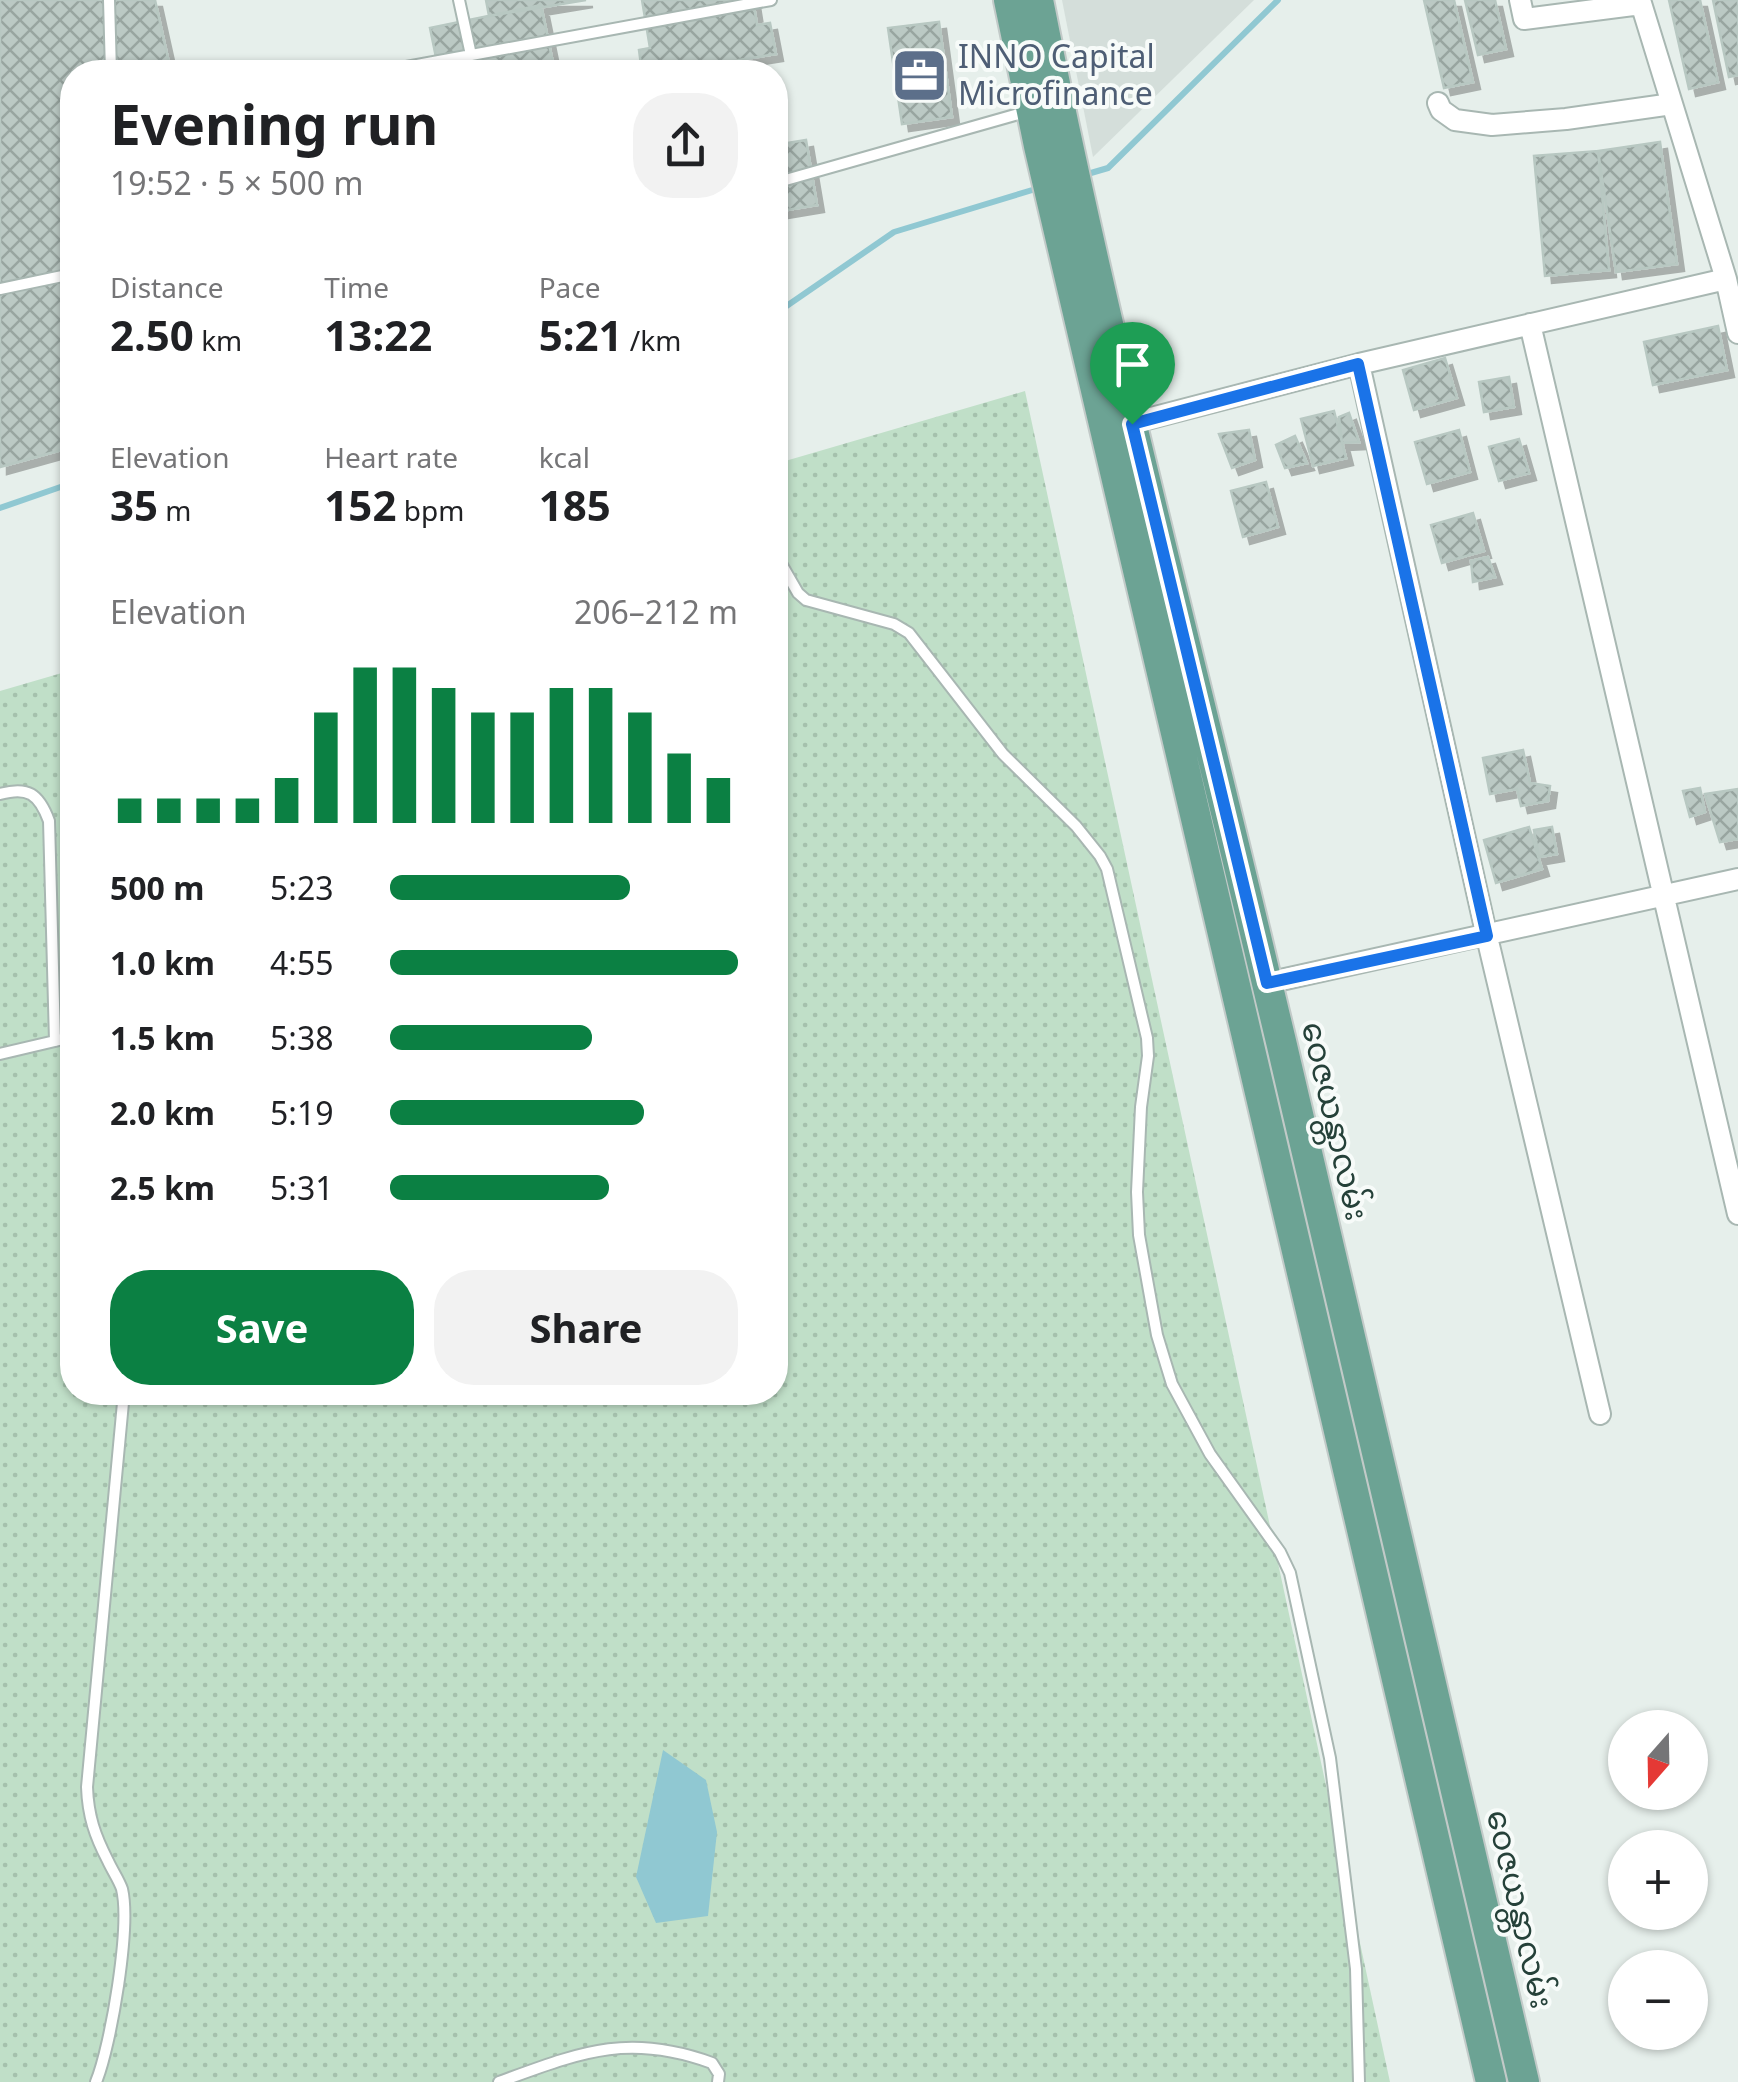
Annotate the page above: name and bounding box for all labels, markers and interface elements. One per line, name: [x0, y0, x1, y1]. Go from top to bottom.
place label: INNO Capital Microfinance: [958, 34, 1155, 114]
office icon: INNO Capital Microfinance: [889, 45, 949, 105]
text: Evening run: [110, 86, 438, 161]
button: share: [633, 93, 738, 198]
text: 19:52 · 5 × 500 m: [110, 161, 363, 204]
text: Distance: [110, 268, 223, 306]
text: Time: [324, 268, 389, 306]
text: Pace: [539, 268, 601, 306]
text: 2.50: [110, 306, 194, 363]
text: 13:22: [324, 306, 432, 363]
text: 5:21: [539, 306, 623, 363]
text: km: [194, 321, 242, 359]
text: /km: [623, 321, 681, 359]
pin: [1090, 322, 1175, 425]
icon: arrive: [1105, 337, 1160, 392]
text: Elevation: [110, 438, 230, 476]
text: Heart rate: [324, 438, 458, 476]
text: kcal: [539, 438, 590, 476]
text: 35: [110, 476, 158, 533]
text: 152: [324, 476, 396, 533]
text: 185: [539, 476, 611, 533]
text: m: [158, 491, 192, 529]
text: bpm: [396, 491, 464, 529]
text: Elevation: [110, 590, 247, 633]
text: 206–212 m: [574, 590, 738, 633]
text: 500 m: [110, 866, 204, 909]
text: 5:23: [270, 866, 334, 909]
text: 1.0 km: [110, 941, 215, 984]
text: 4:55: [270, 941, 334, 984]
text: 1.5 km: [110, 1016, 215, 1059]
text: 5:38: [270, 1016, 334, 1059]
street label: ဝေဇယန္တာလမ်း: [1287, 1017, 1380, 1226]
text: 2.0 km: [110, 1091, 215, 1134]
text: 5:19: [270, 1091, 334, 1134]
text: 2.5 km: [110, 1166, 215, 1209]
text: 5:31: [270, 1166, 334, 1209]
button: Save: [110, 1270, 414, 1385]
button: Share: [434, 1270, 738, 1385]
north arrow: [1608, 1710, 1708, 1810]
map controls: [1608, 1710, 1708, 2050]
street label: ဝေဇယန္တာလမ်း: [1472, 1805, 1565, 2014]
button: +: [1608, 1830, 1708, 1930]
button: −: [1608, 1950, 1708, 2050]

